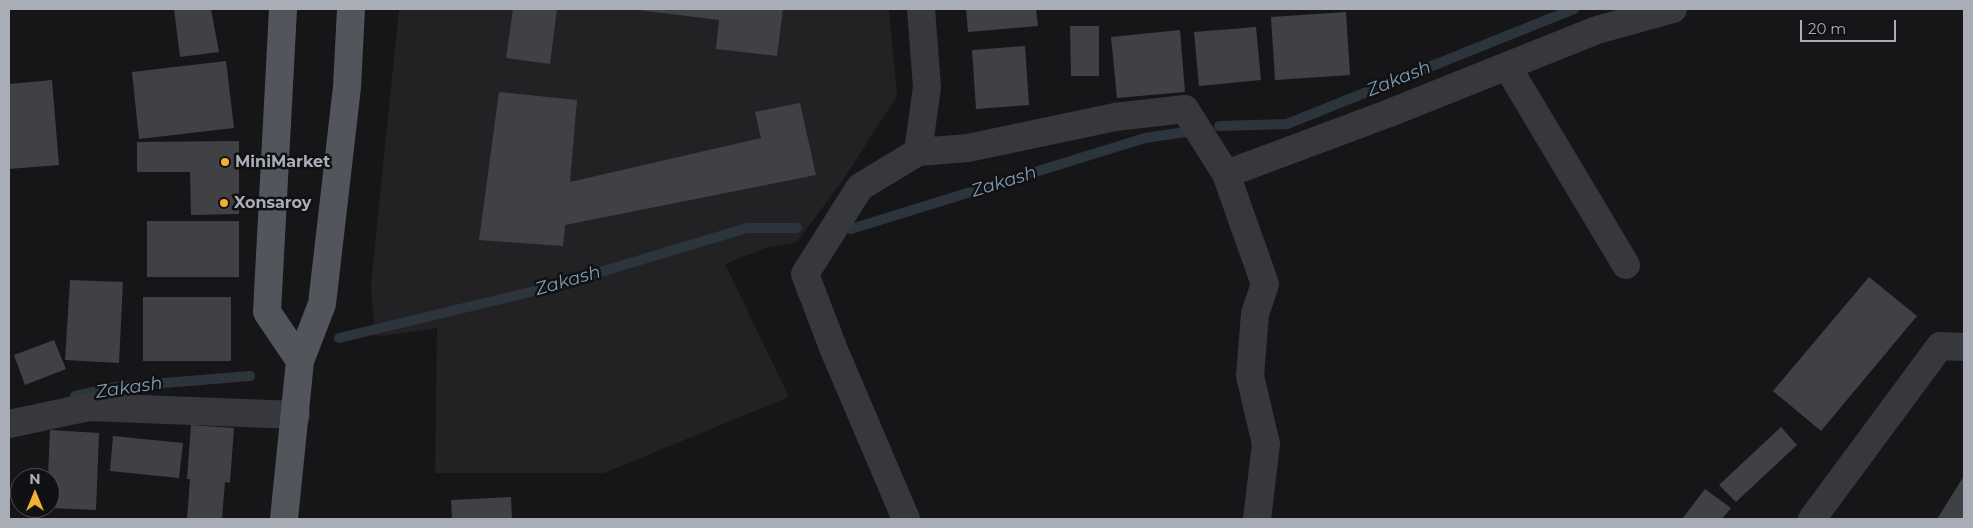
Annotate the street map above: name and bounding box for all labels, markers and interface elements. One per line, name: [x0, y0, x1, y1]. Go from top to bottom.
scale bar: [1803, 10, 1899, 42]
text: 20 m: [1808, 19, 1846, 38]
water label: Zakash: [1364, 56, 1434, 102]
place label: MiniMarket: [235, 152, 330, 172]
marker: MiniMarket: [219, 156, 231, 168]
water label: Zakash: [969, 162, 1039, 202]
place label: Xonsaroy: [234, 193, 311, 213]
marker: Xonsaroy: [218, 197, 230, 209]
water label: Zakash: [533, 261, 603, 301]
water label: Zakash: [94, 373, 164, 403]
north arrow: [10, 468, 60, 518]
text: N: [29, 470, 41, 488]

